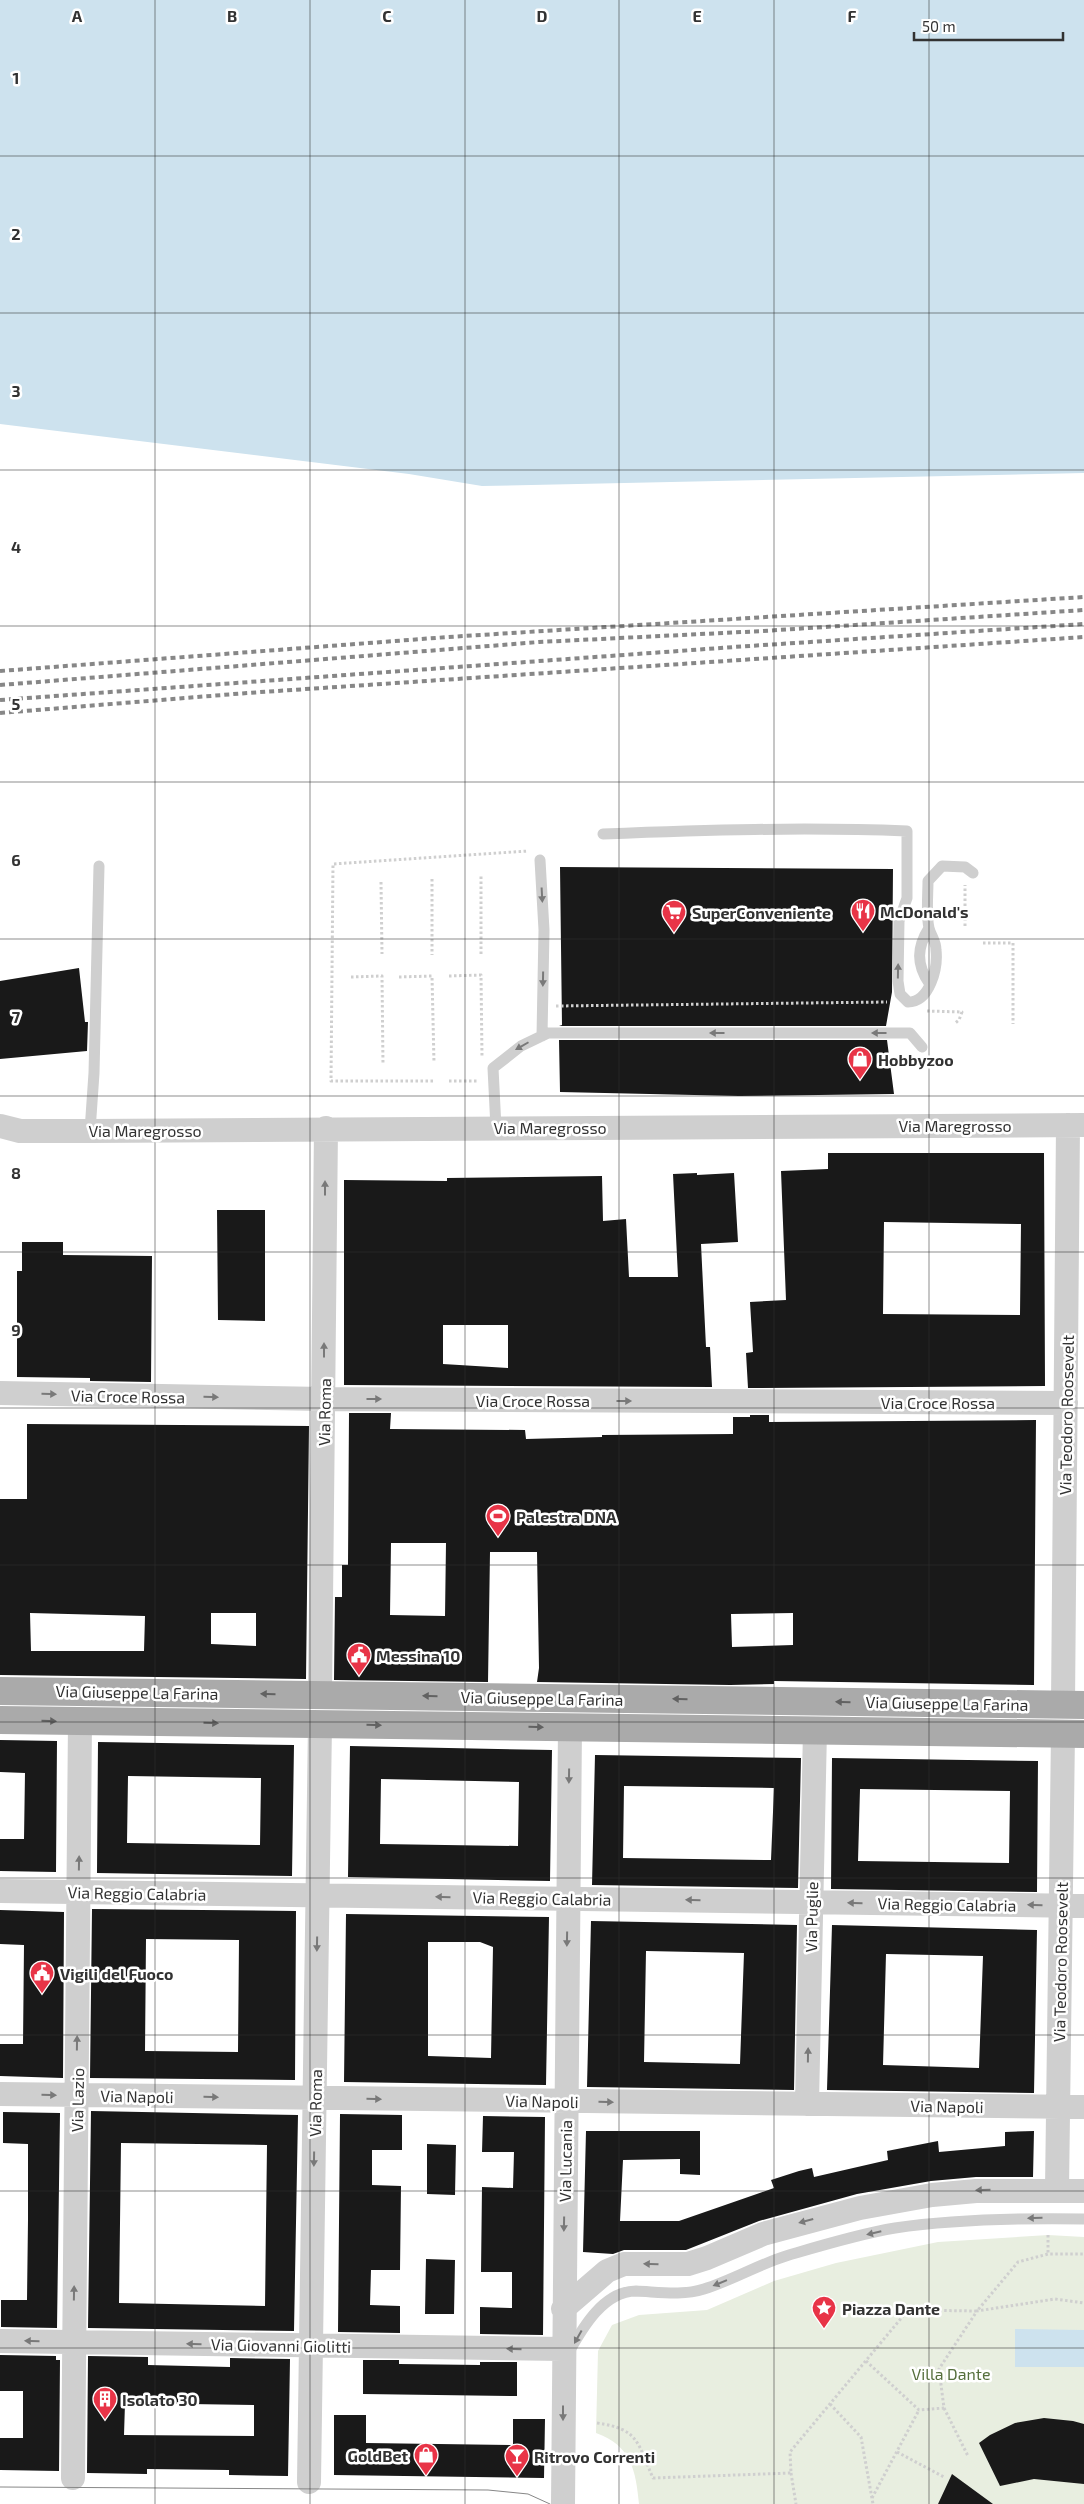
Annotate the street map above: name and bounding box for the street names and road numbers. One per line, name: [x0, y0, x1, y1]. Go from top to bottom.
street label: Via Maregrosso: [898, 1116, 1012, 1135]
street label: Via Maregrosso: [493, 1118, 607, 1137]
street label: Via Maregrosso: [88, 1121, 202, 1140]
street label: Via Teodoro Roosevelt: [1055, 1335, 1077, 1495]
street label: Via Roma: [314, 1378, 334, 1446]
street label: Via Croce Rossa: [71, 1386, 185, 1406]
street label: Via Croce Rossa: [476, 1391, 590, 1410]
street label: Via Croce Rossa: [881, 1393, 995, 1412]
street label: Via Giuseppe La Farina: [55, 1681, 219, 1703]
street label: Via Giuseppe La Farina: [460, 1687, 624, 1709]
street label: Via Giuseppe La Farina: [865, 1692, 1029, 1714]
street label: Via Puglie: [801, 1881, 821, 1953]
street label: Via Reggio Calabria: [68, 1882, 206, 1904]
street label: Via Teodoro Roosevelt: [1049, 1882, 1071, 2042]
street label: Via Reggio Calabria: [473, 1887, 611, 1909]
street label: Via Reggio Calabria: [878, 1893, 1016, 1915]
street label: Via Lazio: [67, 2068, 87, 2132]
street label: Via Roma: [305, 2069, 325, 2137]
street label: Via Napoli: [100, 2086, 174, 2106]
street label: Via Napoli: [505, 2091, 579, 2111]
street label: Via Napoli: [910, 2096, 984, 2116]
street label: Via Lucania: [555, 2120, 575, 2202]
street label: Via Giovanni Giolitti: [211, 2334, 351, 2356]

